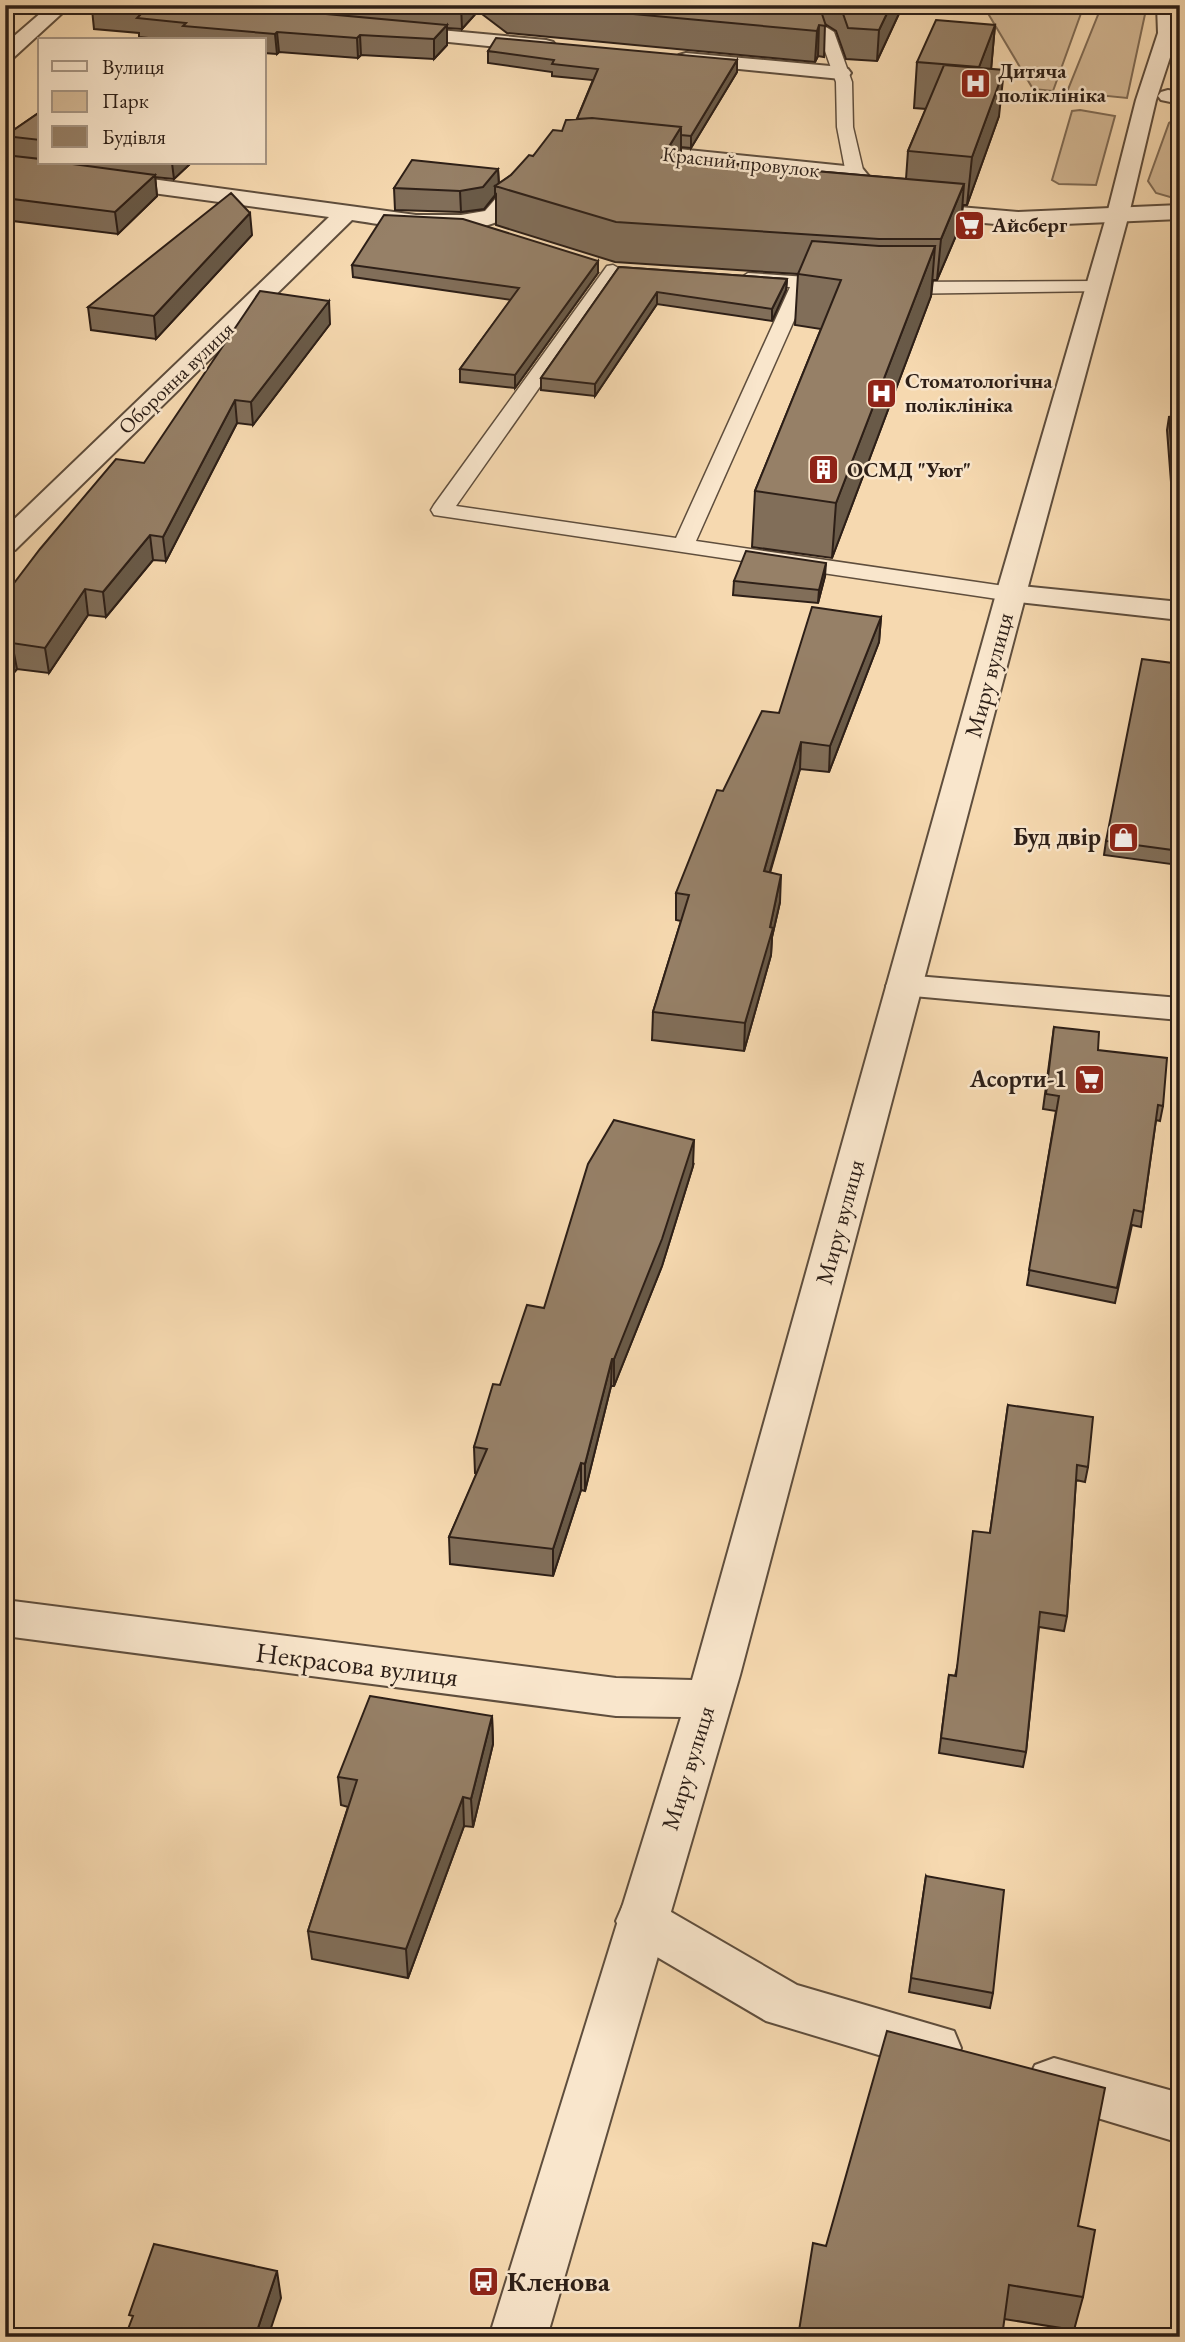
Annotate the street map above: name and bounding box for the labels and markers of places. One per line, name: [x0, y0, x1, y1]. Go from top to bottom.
place label: Дитяча поліклініка: [998, 57, 1107, 108]
hospital icon: Дитяча поліклініка: [958, 66, 992, 100]
supermarket icon: Айсберг: [952, 208, 986, 242]
place label: Айсберг: [991, 211, 1068, 238]
place label: Стоматологічна поліклініка: [905, 367, 1053, 418]
hospital icon: Стоматологічна поліклініка: [865, 376, 899, 410]
building icon: ОСМД "Уют": [807, 453, 841, 487]
place label: ОСМД "Уют": [847, 456, 971, 483]
shop icon: Буд двір: [1107, 820, 1141, 854]
place label: Буд двір: [1013, 821, 1101, 853]
supermarket icon: Асорти-1: [1073, 1062, 1107, 1096]
place label: Асорти-1: [969, 1063, 1067, 1094]
place label: Кленова: [507, 2263, 611, 2299]
bus stop icon: Кленова: [467, 2264, 501, 2298]

